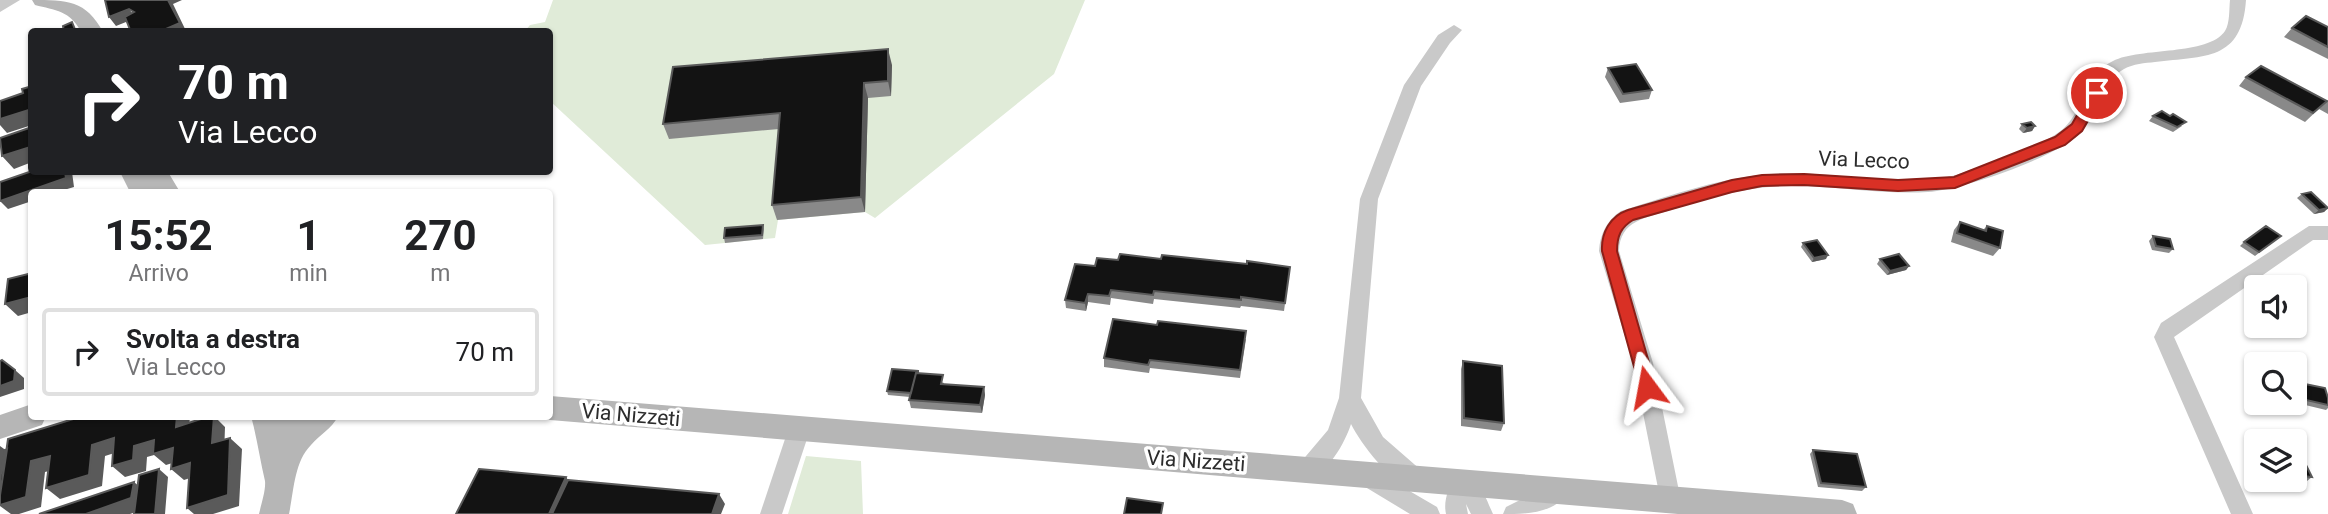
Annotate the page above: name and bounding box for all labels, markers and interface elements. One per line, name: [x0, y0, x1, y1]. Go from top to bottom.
text: 70 m: [178, 54, 289, 111]
icon: right: [63, 56, 154, 147]
pin: [2067, 63, 2127, 123]
icon: arrive: [2078, 74, 2116, 112]
text: Via Lecco: [178, 113, 317, 151]
street label: Via Lecco: [1818, 146, 1910, 174]
text: 15:52: [105, 211, 213, 260]
text: 1: [296, 211, 321, 260]
text: 270: [404, 211, 477, 260]
text: Arrivo: [128, 260, 189, 287]
text: min: [289, 260, 328, 287]
text: m: [430, 260, 450, 287]
map controls: [2244, 275, 2307, 492]
button: sound: [2244, 275, 2307, 338]
text: Svolta a destra: [126, 324, 300, 354]
icon: right: [67, 333, 105, 371]
text: 70 m: [456, 337, 514, 367]
position arrow: [1610, 350, 1684, 424]
button: search: [2244, 352, 2307, 415]
text: Via Lecco: [126, 354, 226, 381]
street label: Via Nizzeti: [581, 399, 681, 431]
button: layers: [2244, 429, 2307, 492]
street label: Via Nizzeti: [1146, 446, 1246, 476]

